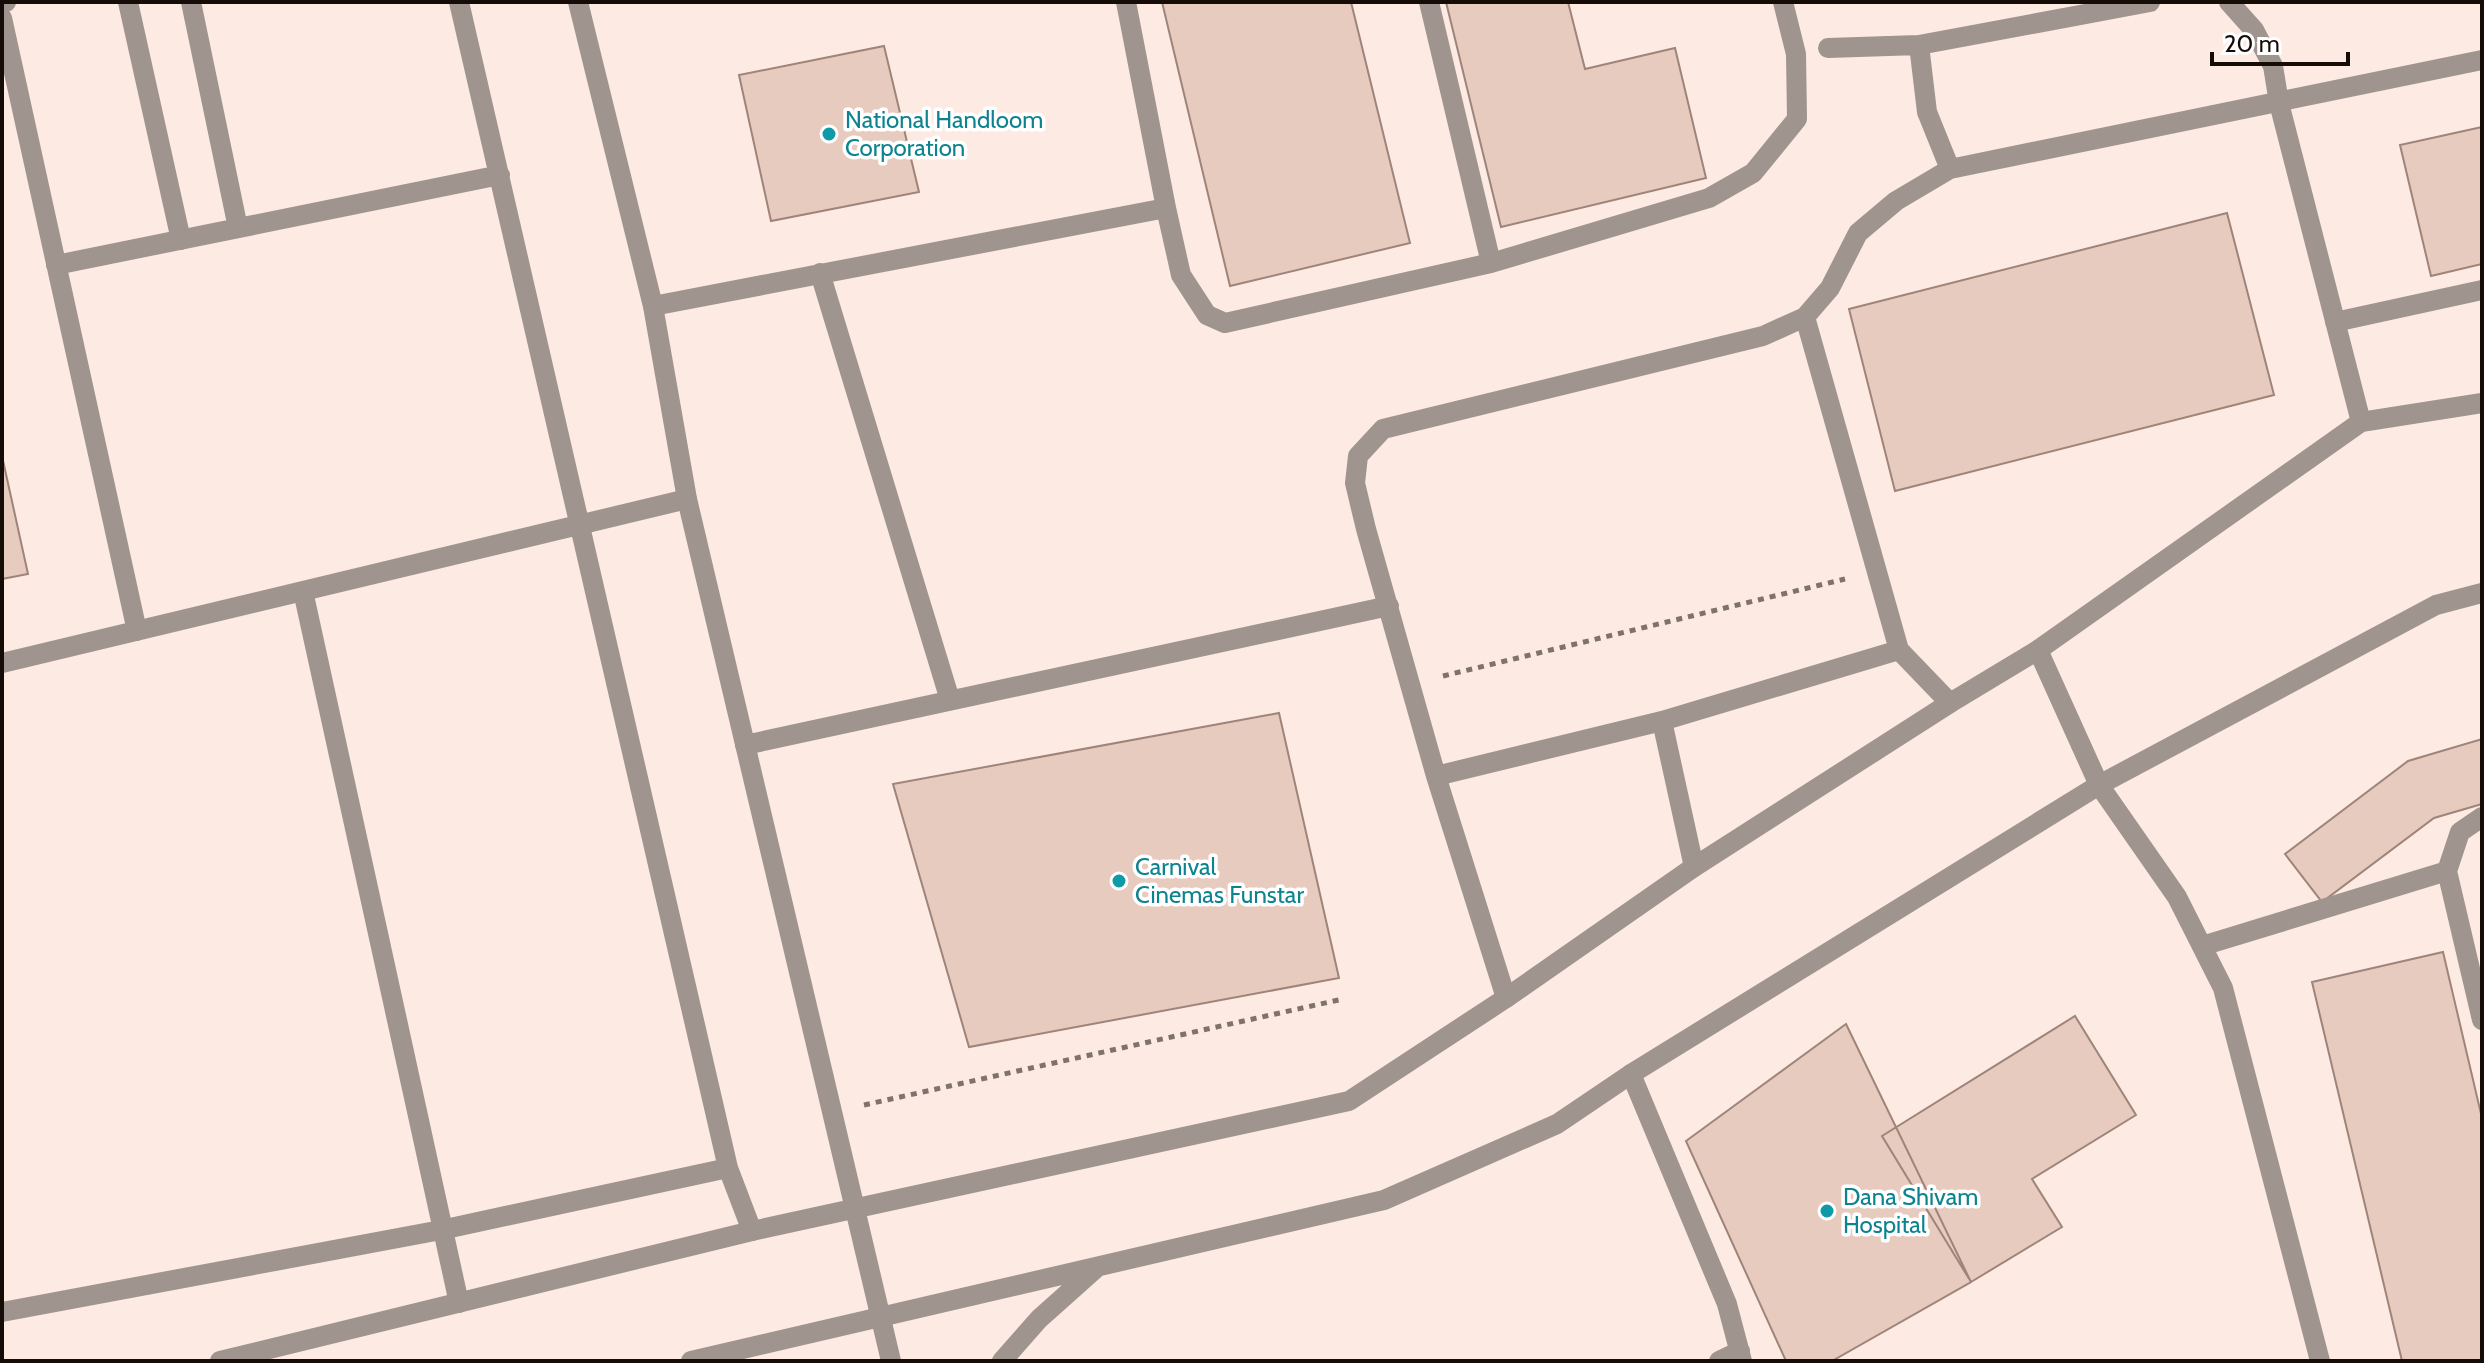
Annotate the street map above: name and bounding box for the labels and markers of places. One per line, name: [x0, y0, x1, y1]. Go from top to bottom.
place label: National Handloom Corporation: [845, 105, 1043, 162]
marker: National Handloom Corporation: [820, 125, 838, 143]
place label: Carnival Cinemas Funstar: [1135, 852, 1304, 909]
marker: Carnival Cinemas Funstar: [1110, 872, 1128, 890]
place label: Dana Shivam Hospital: [1843, 1182, 1978, 1239]
marker: Dana Shivam Hospital: [1818, 1202, 1836, 1220]

